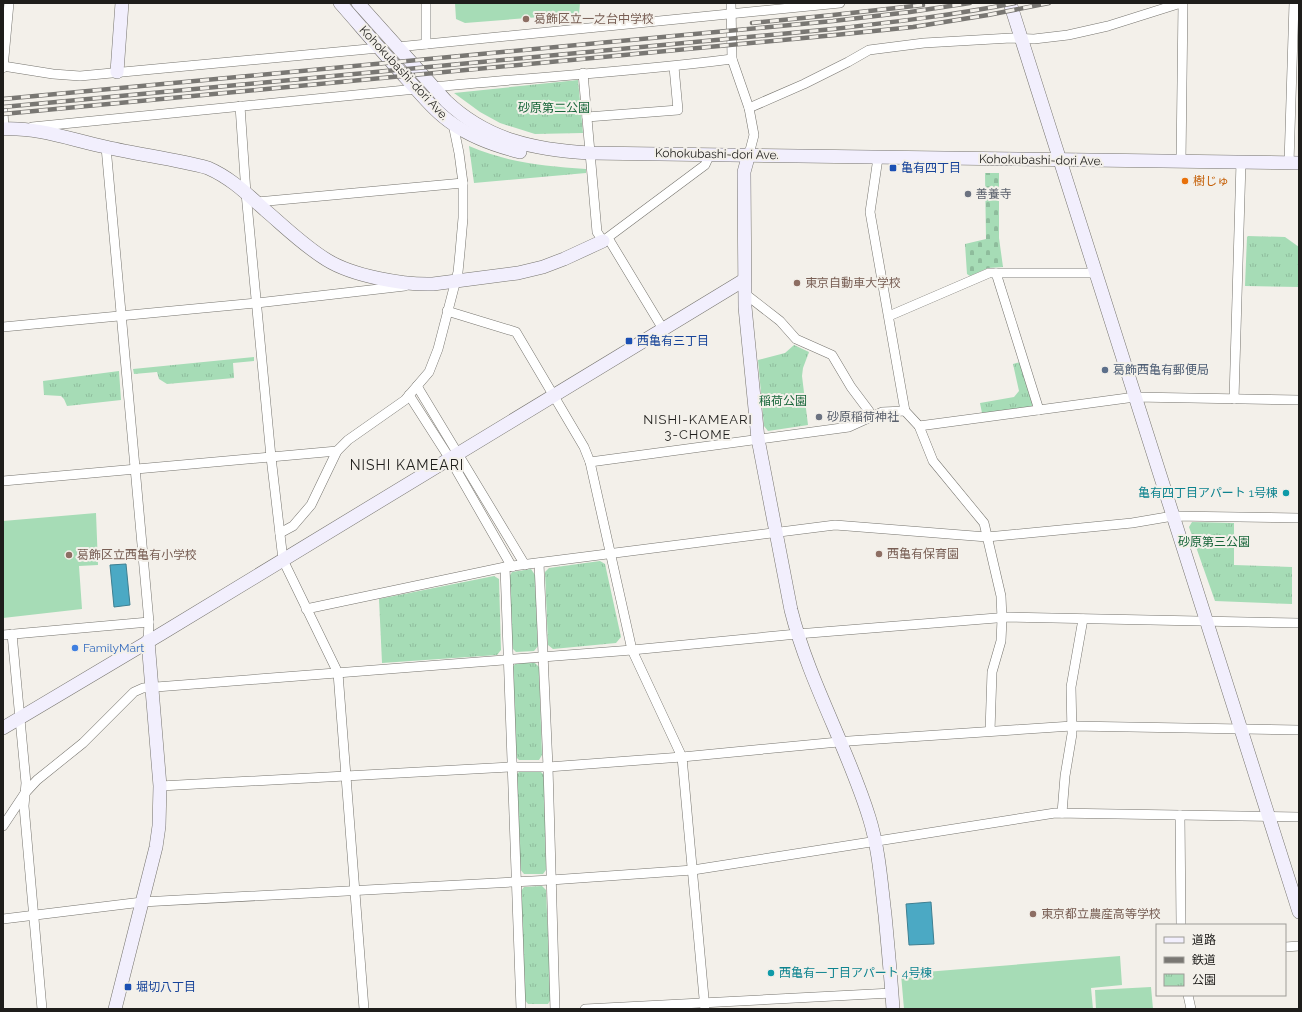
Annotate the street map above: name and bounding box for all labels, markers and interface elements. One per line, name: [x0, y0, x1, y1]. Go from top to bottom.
place label: 葛飾区立一之台中学校: [534, 12, 654, 26]
marker: 葛飾区立一之台中学校: [521, 14, 531, 24]
street label: Kohokubashi-dori Ave.: [357, 23, 451, 123]
park label: 砂原第二公園: [518, 101, 590, 115]
street label: Kohokubashi-dori Ave.: [655, 146, 779, 162]
street label: Kohokubashi-dori Ave.: [979, 152, 1103, 168]
place label: 亀有四丁目: [901, 161, 961, 175]
marker: 亀有四丁目: [888, 163, 898, 173]
place label: 樹じゅ: [1193, 174, 1229, 188]
marker: 樹じゅ: [1180, 176, 1190, 186]
place label: 善養寺: [976, 187, 1012, 201]
marker: 善養寺: [963, 189, 973, 199]
place label: 東京自動車大学校: [805, 276, 901, 290]
marker: 東京自動車大学校: [792, 278, 802, 288]
place label: 西亀有三丁目: [637, 334, 709, 348]
marker: 西亀有三丁目: [624, 336, 634, 346]
place label: 葛飾西亀有郵便局: [1113, 363, 1209, 377]
marker: 葛飾西亀有郵便局: [1100, 365, 1110, 375]
park label: 稲荷公園: [759, 394, 807, 408]
place label: 砂原稲荷神社: [827, 410, 899, 424]
district label: NISHI-KAMEARI 3-CHOME: [643, 412, 753, 442]
marker: 砂原稲荷神社: [814, 412, 824, 422]
district label: NISHI KAMEARI: [350, 457, 464, 473]
place label: 亀有四丁目アパート 1号棟: [1138, 486, 1278, 500]
marker: 亀有四丁目アパート 1号棟: [1281, 488, 1291, 498]
park label: 砂原第三公園: [1178, 535, 1250, 549]
place label: 西亀有保育園: [887, 547, 959, 561]
place label: 葛飾区立西亀有小学校: [77, 548, 197, 562]
marker: 西亀有保育園: [874, 549, 884, 559]
marker: 葛飾区立西亀有小学校: [64, 550, 74, 560]
place label: FamilyMart: [83, 641, 144, 655]
marker: FamilyMart: [70, 643, 80, 653]
place label: 東京都立農産高等学校: [1041, 907, 1161, 921]
marker: 東京都立農産高等学校: [1028, 909, 1038, 919]
legend: [1156, 924, 1286, 996]
text: 道路: [1192, 933, 1216, 947]
text: 鉄道: [1192, 953, 1216, 967]
place label: 西亀有一丁目アパート 4号棟: [779, 966, 932, 980]
marker: 西亀有一丁目アパート 4号棟: [766, 968, 776, 978]
text: 公園: [1192, 973, 1216, 987]
place label: 堀切八丁目: [136, 980, 196, 994]
marker: 堀切八丁目: [123, 982, 133, 992]

